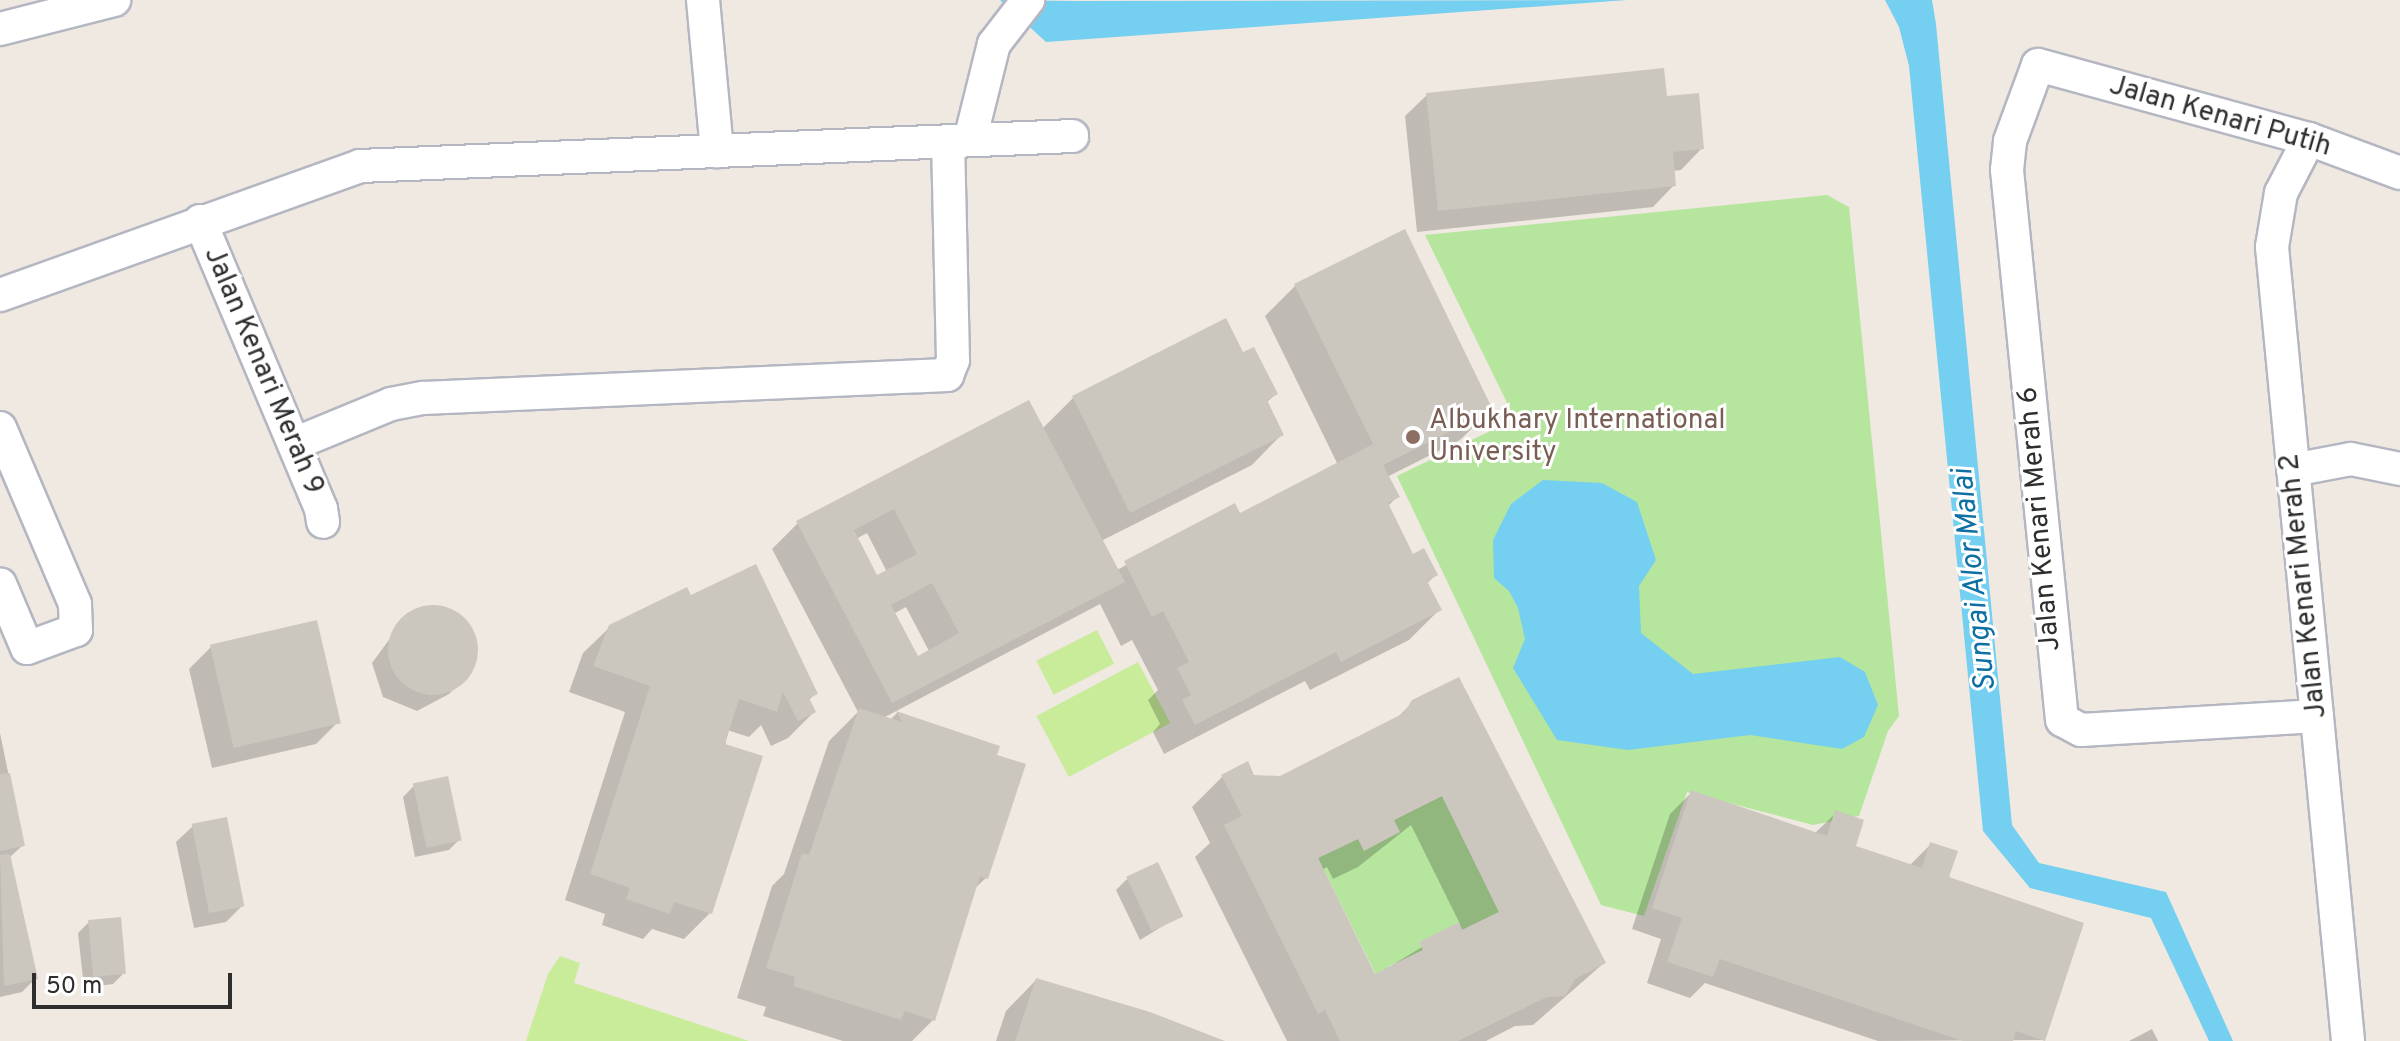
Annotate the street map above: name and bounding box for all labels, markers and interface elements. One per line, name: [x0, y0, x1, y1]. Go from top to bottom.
street label: Jalan Kenari Putih: [2105, 69, 2335, 165]
street label: Jalan Kenari Merah 9: [196, 242, 330, 500]
street label: Jalan Kenari Merah 6: [2012, 385, 2068, 653]
place label: Albukhary International University: [1429, 404, 1726, 470]
marker: Albukhary International University: [1404, 428, 1422, 446]
street label: Jalan Kenari Merah 2: [2273, 452, 2335, 720]
water label: Sungai Alor Malai: [1946, 466, 2006, 694]
scale bar: [36, 957, 236, 1007]
text: 50 m: [46, 972, 102, 1002]

